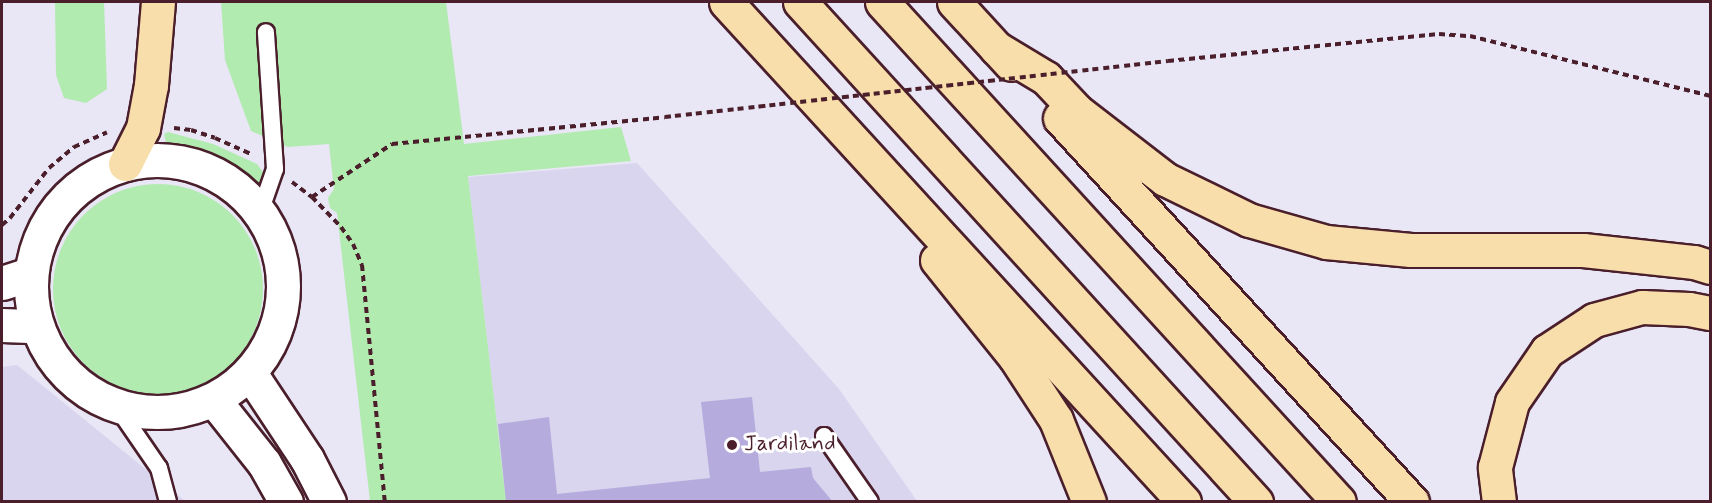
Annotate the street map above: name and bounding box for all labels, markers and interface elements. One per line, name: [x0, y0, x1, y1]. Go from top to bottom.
place label: Jardiland: [744, 432, 836, 458]
marker: Jardiland: [725, 438, 739, 452]

